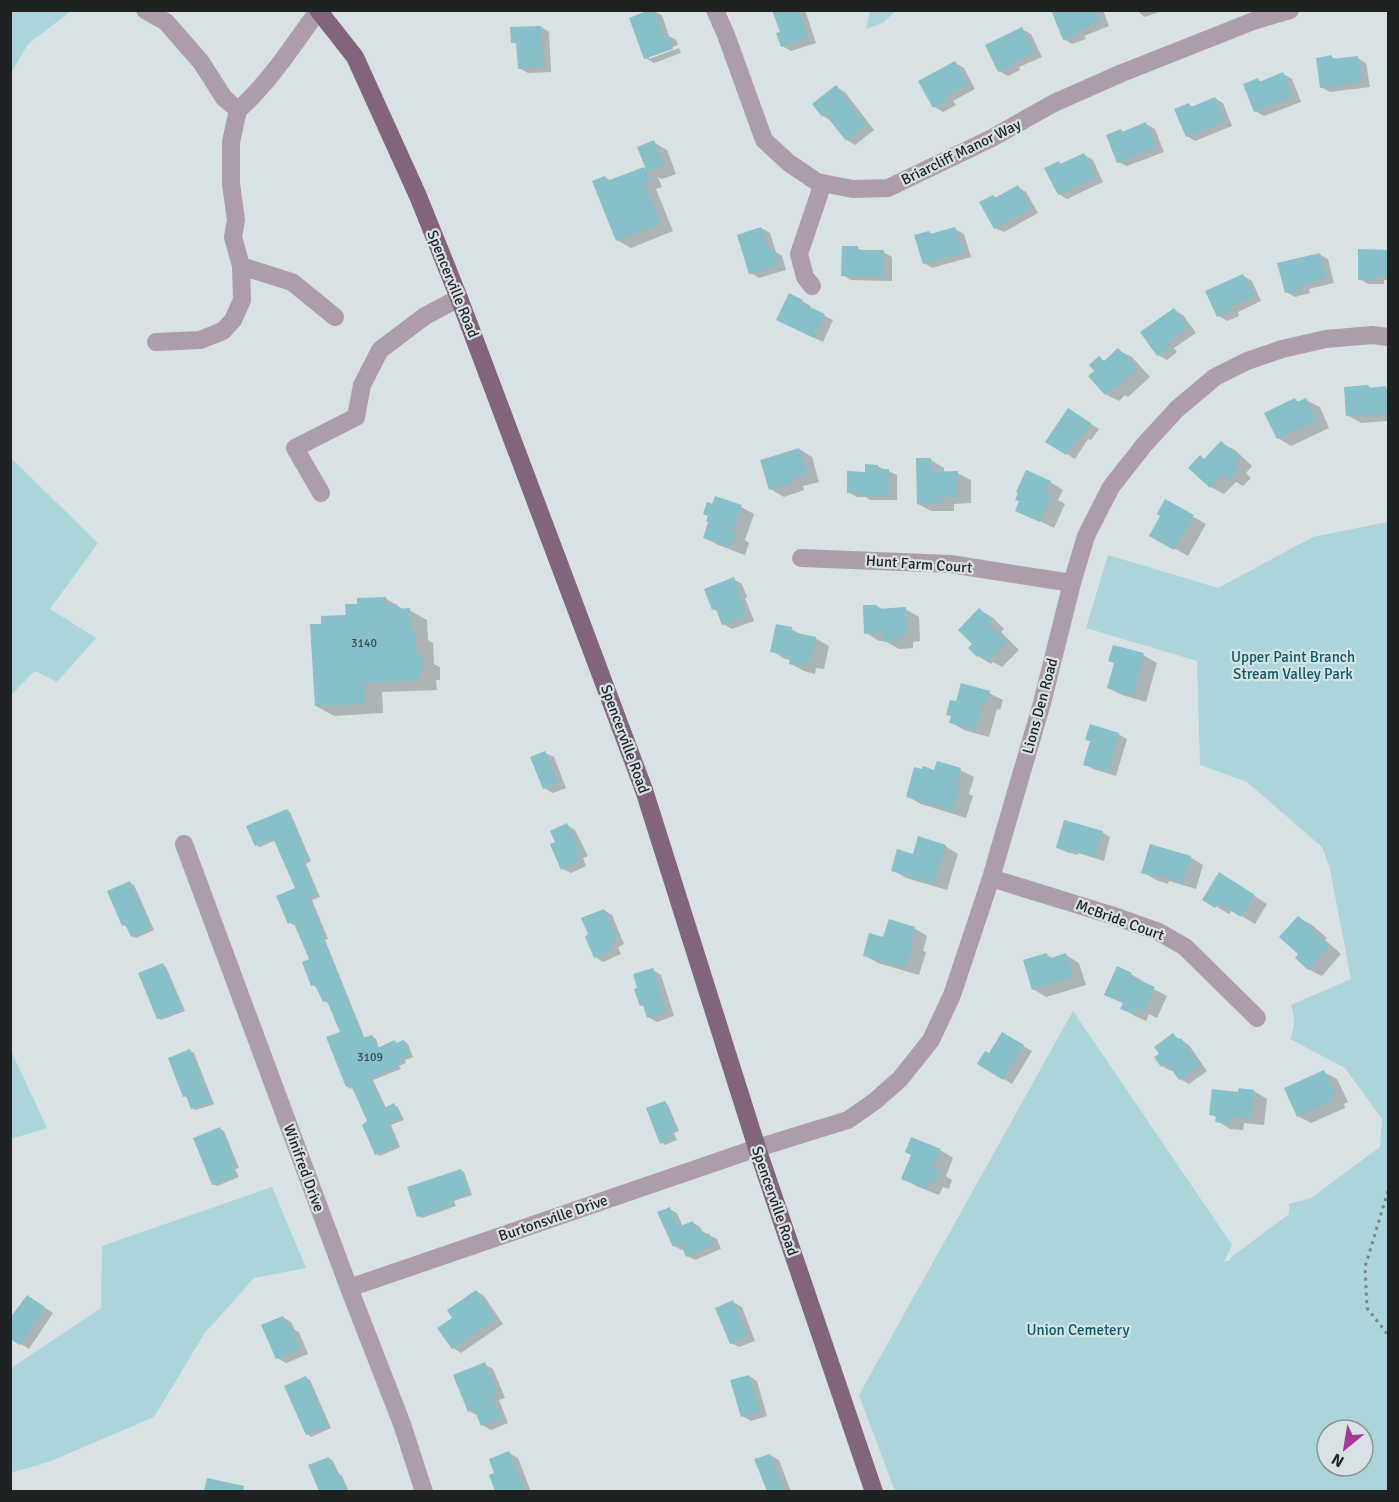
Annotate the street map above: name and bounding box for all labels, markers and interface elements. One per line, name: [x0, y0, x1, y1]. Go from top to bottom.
street label: Briarcliff Manor Way: [898, 115, 1024, 189]
street label: Spencerville Road: [423, 228, 483, 341]
street label: Hunt Farm Court: [865, 551, 973, 577]
house number: 3140: [351, 636, 377, 651]
park label: Upper Paint Branch Stream Valley Park: [1231, 648, 1355, 683]
street label: Lions Den Road: [1019, 656, 1061, 756]
street label: Spencerville Road: [597, 682, 653, 796]
street label: McBride Court: [1073, 896, 1167, 944]
house number: 3109: [357, 1050, 383, 1065]
street label: Winifred Drive: [280, 1122, 328, 1214]
street label: Spencerville Road: [748, 1144, 802, 1258]
street label: Burtonsville Drive: [496, 1191, 610, 1245]
park label: Union Cemetery: [1026, 1321, 1130, 1339]
north arrow: [1315, 1418, 1375, 1478]
text: N: [1328, 1449, 1348, 1472]

